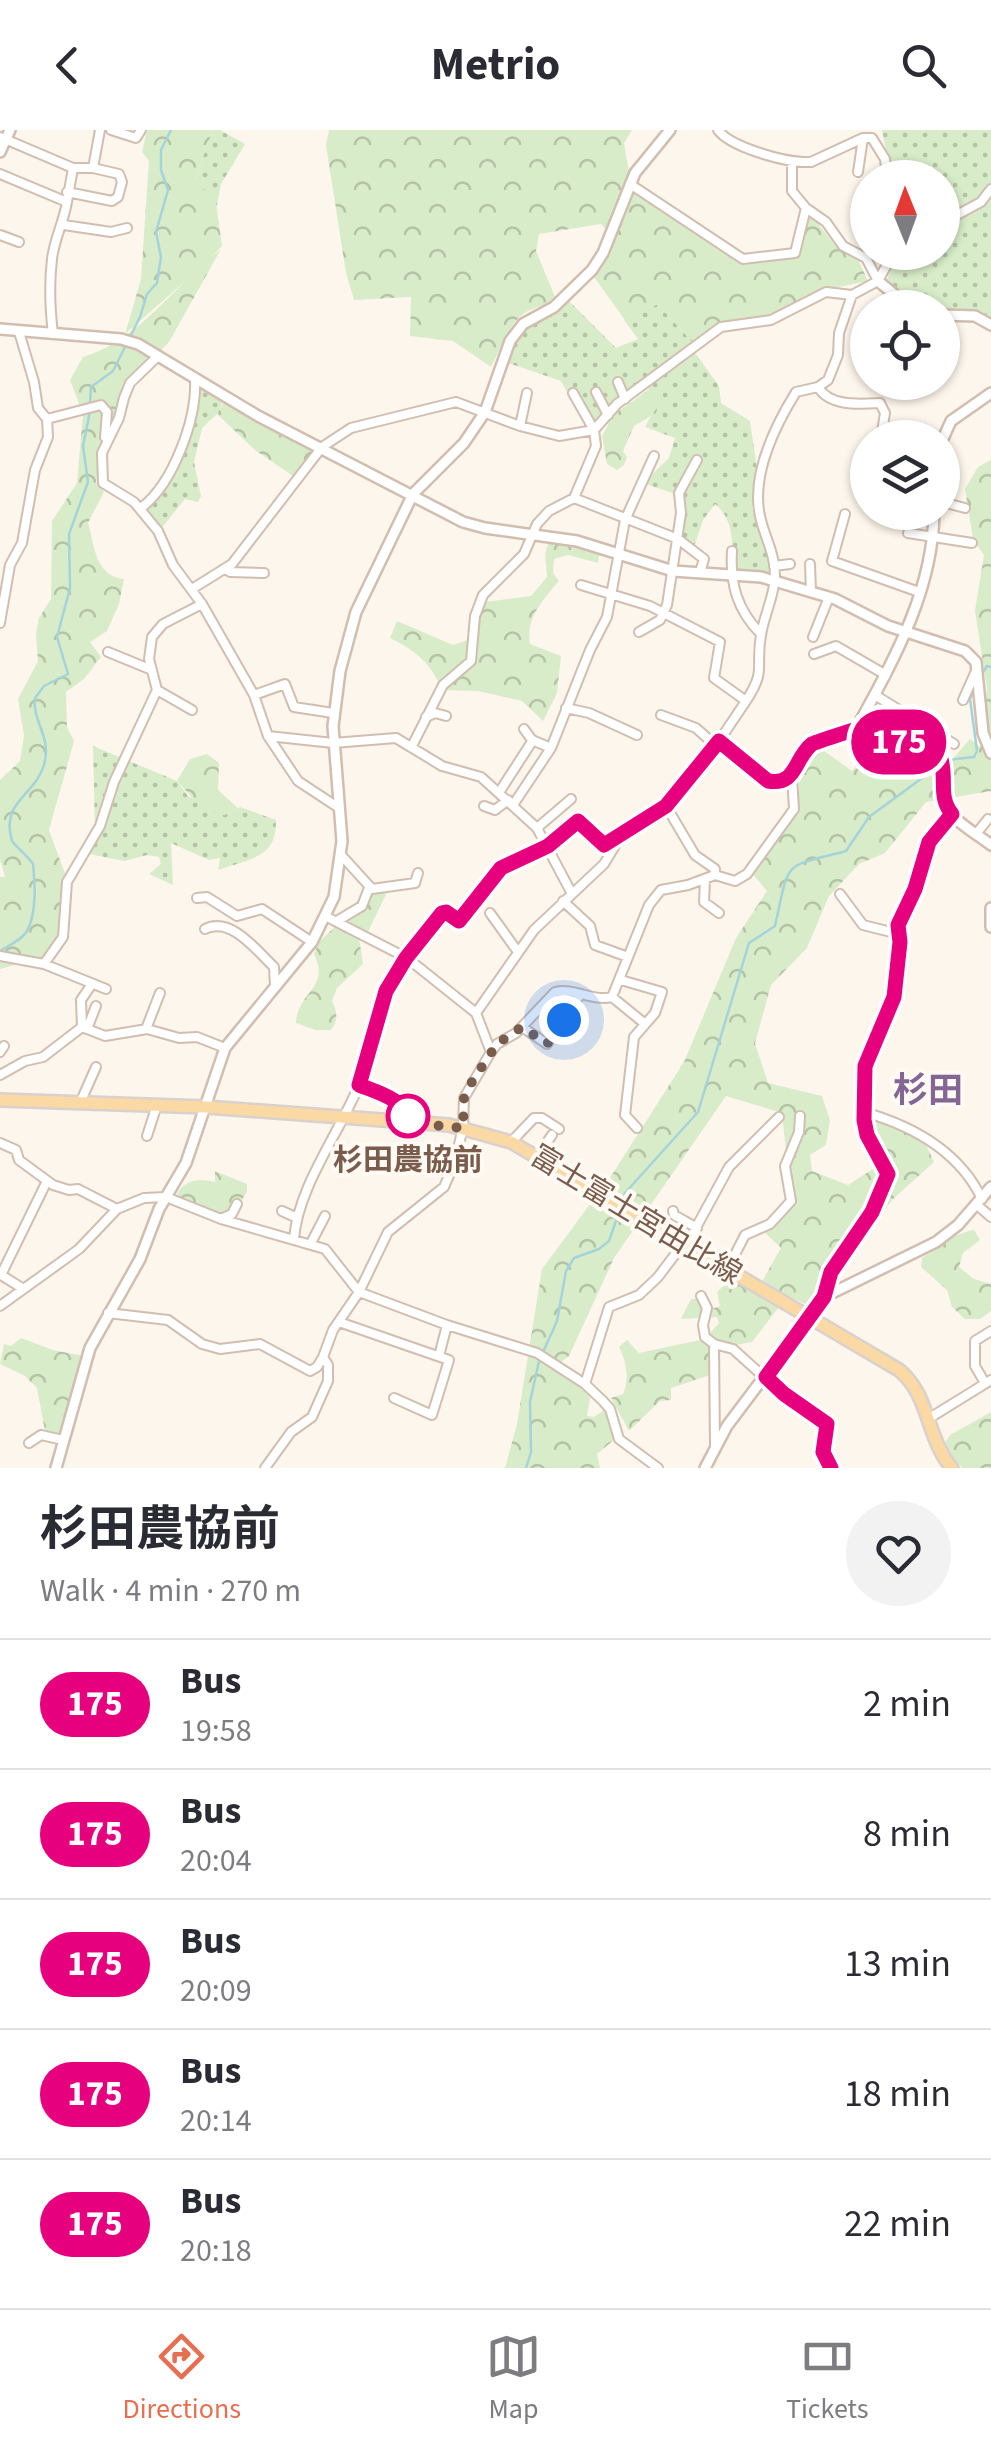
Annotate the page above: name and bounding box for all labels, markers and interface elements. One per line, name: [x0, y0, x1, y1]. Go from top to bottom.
text: Metrio: [431, 33, 560, 97]
icon: back: [40, 38, 95, 93]
icon: search: [896, 38, 951, 93]
north arrow: [850, 160, 960, 270]
map controls: [850, 160, 960, 530]
button: locate: [850, 290, 960, 400]
button: layers: [850, 420, 960, 530]
line badge: 175: [842, 710, 956, 774]
text: 175: [871, 717, 927, 767]
your location: [539, 995, 589, 1045]
district label: 杉田: [893, 1066, 963, 1116]
marker: 杉田農協前: [387, 1095, 429, 1137]
street label: 富士富士宮由比線: [522, 1135, 750, 1295]
place label: 杉田農協前: [333, 1139, 483, 1182]
text: 杉田農協前: [40, 1496, 280, 1564]
button: heart: [846, 1501, 951, 1606]
text: Walk · 4 min · 270 m: [40, 1568, 301, 1614]
text: Bus: [180, 1654, 241, 1708]
text: 2 min: [863, 1677, 951, 1731]
text: 175: [67, 1679, 123, 1729]
text: 19:58: [180, 1708, 252, 1754]
text: Bus: [180, 1784, 241, 1838]
text: 8 min: [863, 1807, 951, 1861]
text: 175: [67, 1809, 123, 1859]
text: 20:04: [180, 1838, 252, 1884]
text: Bus: [180, 1914, 241, 1968]
text: 13 min: [844, 1937, 951, 1991]
text: 175: [67, 1939, 123, 1989]
text: 20:09: [180, 1968, 252, 2014]
text: Bus: [180, 2044, 241, 2098]
text: 18 min: [844, 2067, 951, 2121]
text: 175: [67, 2069, 123, 2119]
text: 20:14: [180, 2098, 252, 2144]
text: Bus: [180, 2174, 241, 2228]
text: 22 min: [844, 2197, 951, 2251]
text: 175: [67, 2199, 123, 2249]
text: 20:18: [180, 2228, 252, 2274]
tab: Directions: [122, 2329, 241, 2429]
tab: Map: [486, 2329, 541, 2429]
tab: Tickets: [786, 2329, 869, 2429]

